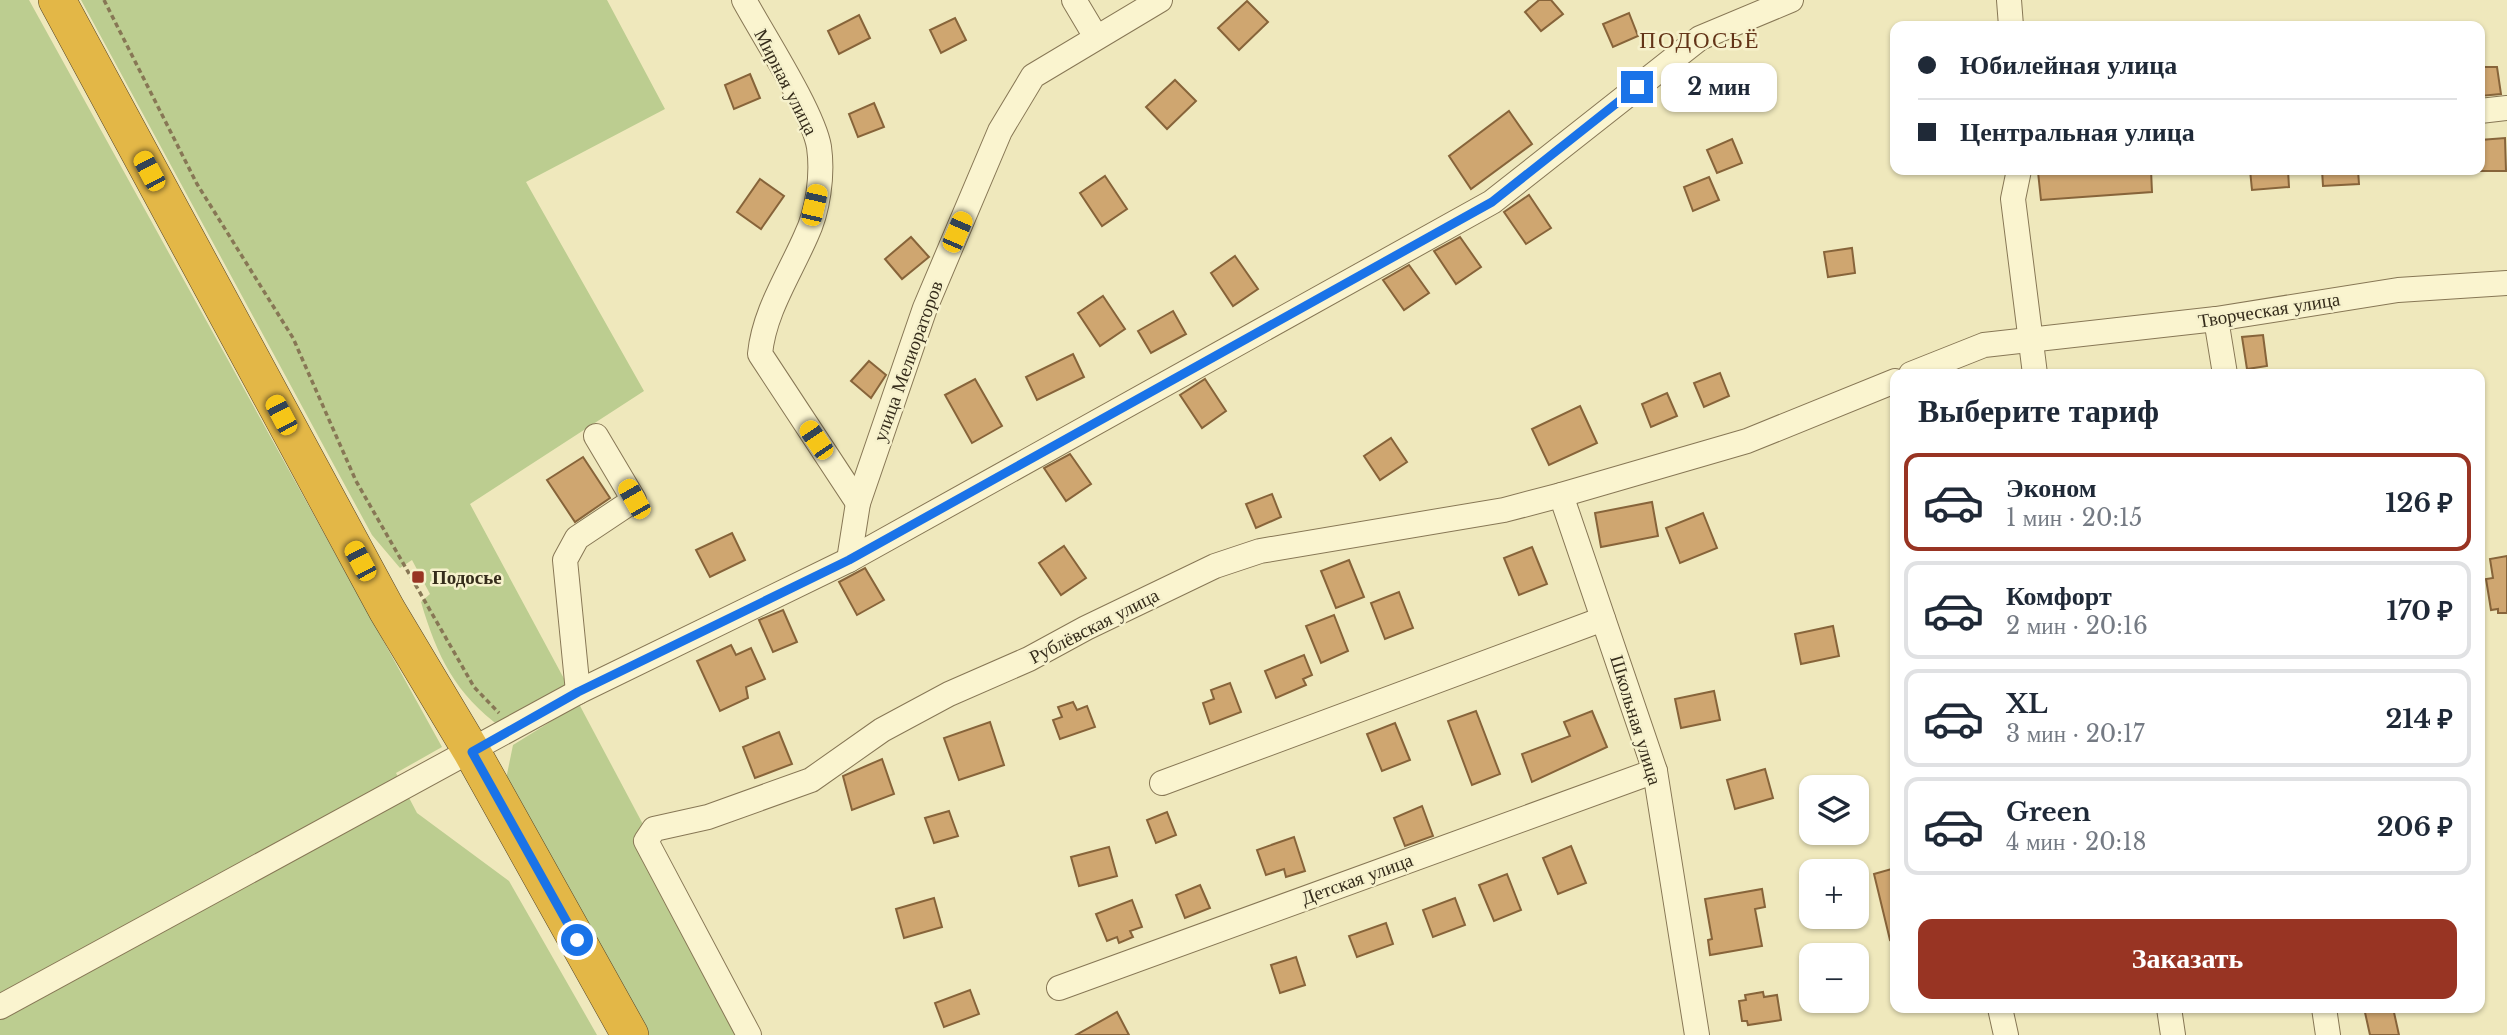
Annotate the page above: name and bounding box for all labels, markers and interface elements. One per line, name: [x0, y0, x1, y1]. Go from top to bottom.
street label: Мирная улица: [749, 25, 823, 140]
district label: ПОДОСЬЁ: [1639, 26, 1761, 54]
text: Юбилейная улица: [1960, 49, 2177, 81]
callout: 2 мин: [1662, 62, 1777, 112]
route end: [1621, 71, 1653, 103]
text: 2 мин: [1687, 73, 1751, 101]
text: Центральная улица: [1960, 116, 2195, 148]
car: [130, 148, 169, 194]
car: [800, 182, 829, 228]
car: [940, 209, 975, 255]
street label: улица Мелиораторов: [868, 277, 948, 445]
street label: Творческая улица: [2196, 287, 2342, 333]
text: Выберите тариф: [1918, 391, 2159, 431]
car: [262, 392, 301, 438]
car: [796, 417, 837, 463]
icon: car: [1922, 471, 1985, 534]
text: Эконом: [2006, 472, 2096, 504]
car: [615, 476, 654, 522]
text: 126 ₽: [2385, 487, 2453, 519]
text: 1 мин · 20:15: [2006, 504, 2142, 532]
car: [341, 538, 380, 584]
place label: Подосье: [432, 566, 502, 589]
marker: Подосье: [410, 569, 426, 585]
icon: car: [1922, 579, 1985, 642]
text: Комфорт: [2006, 580, 2112, 612]
street label: Рублёвская улица: [1025, 583, 1163, 669]
text: 170 ₽: [2387, 595, 2453, 627]
text: 2 мин · 20:16: [2006, 612, 2148, 640]
street label: Школьная улица: [1605, 652, 1667, 788]
icon: car: [1922, 687, 1985, 750]
text: XL: [2006, 688, 2048, 720]
text: 214 ₽: [2385, 703, 2453, 735]
text: 3 мин · 20:17: [2006, 720, 2145, 748]
map controls: [1799, 775, 1869, 1013]
button: layers: [1799, 775, 1869, 845]
icon: car: [1922, 795, 1985, 858]
text: Green: [2006, 796, 2091, 828]
text: 206 ₽: [2377, 811, 2453, 843]
text: 4 мин · 20:18: [2006, 828, 2146, 856]
street label: Детская улица: [1298, 848, 1416, 910]
button: +: [1799, 859, 1869, 929]
button: Заказать: [1918, 919, 2457, 999]
route start: [561, 924, 593, 956]
button: −: [1799, 943, 1869, 1013]

